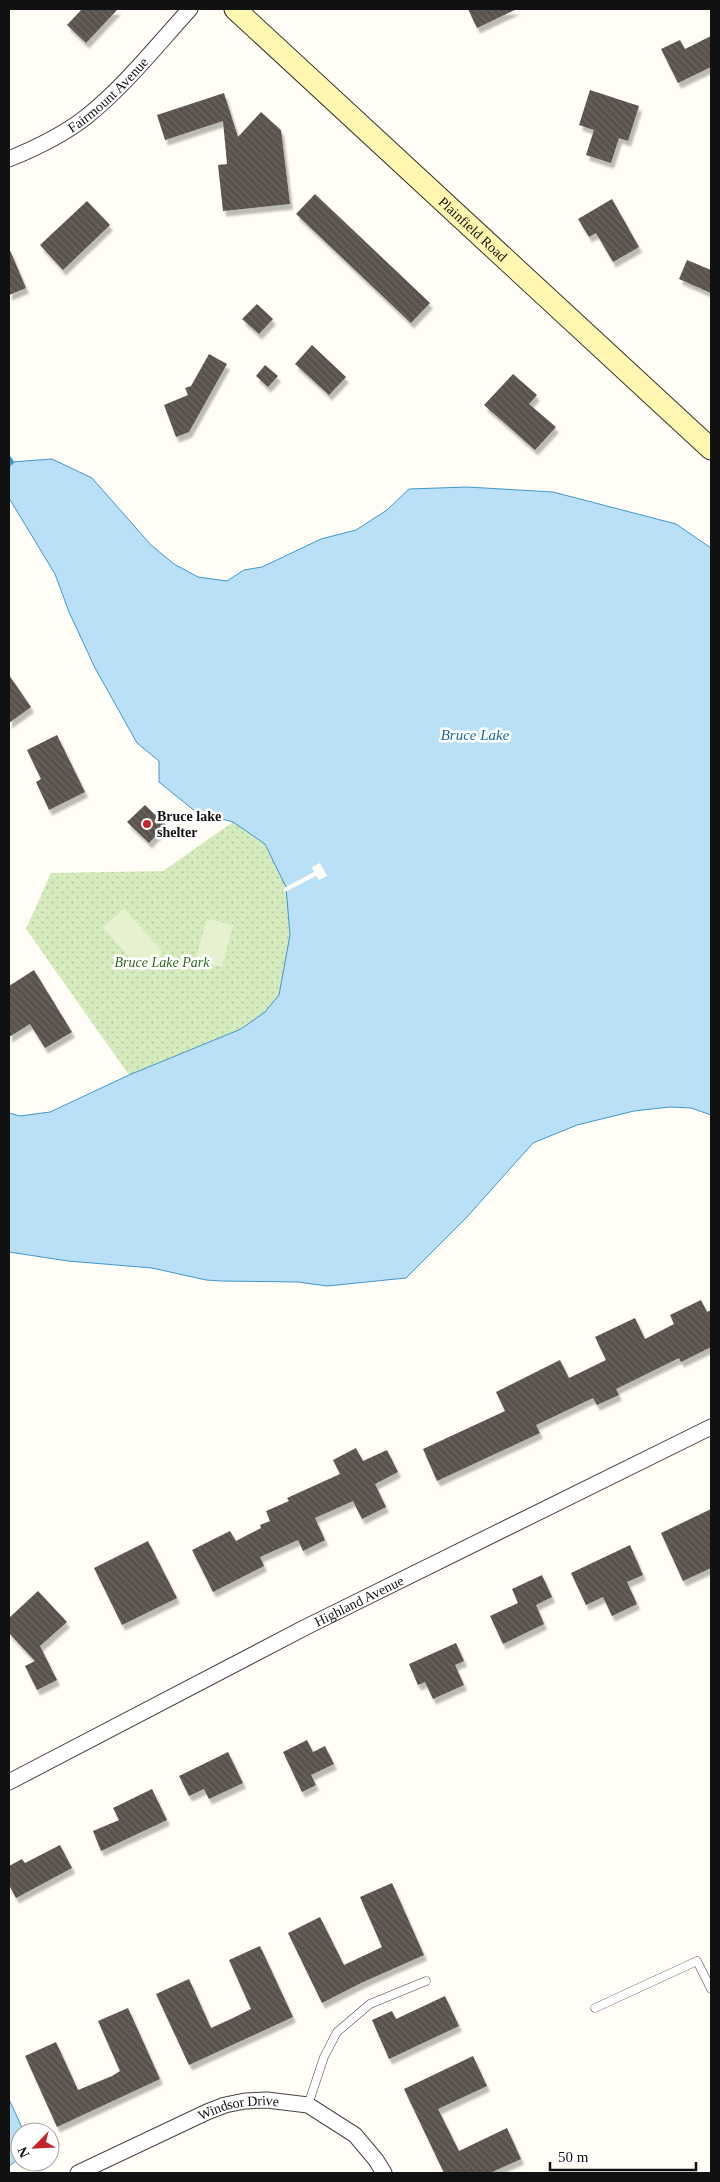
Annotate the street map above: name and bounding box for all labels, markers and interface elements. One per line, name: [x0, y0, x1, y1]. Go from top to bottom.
street label: Fairmount Avenue: [65, 55, 151, 136]
street label: Plainfield Road: [435, 194, 510, 265]
water label: Bruce Lake: [441, 727, 510, 743]
place label: Bruce lake shelter: [157, 809, 221, 840]
marker: Bruce lake shelter: [141, 818, 153, 830]
park label: Bruce Lake Park: [115, 955, 210, 970]
street label: Highland Avenue: [312, 1573, 406, 1630]
street label: Windsor Drive: [196, 2093, 280, 2123]
north arrow: [10, 2122, 60, 2172]
scale bar: [550, 2140, 696, 2172]
text: N: [15, 2144, 32, 2160]
text: 50 m: [558, 2149, 589, 2165]

